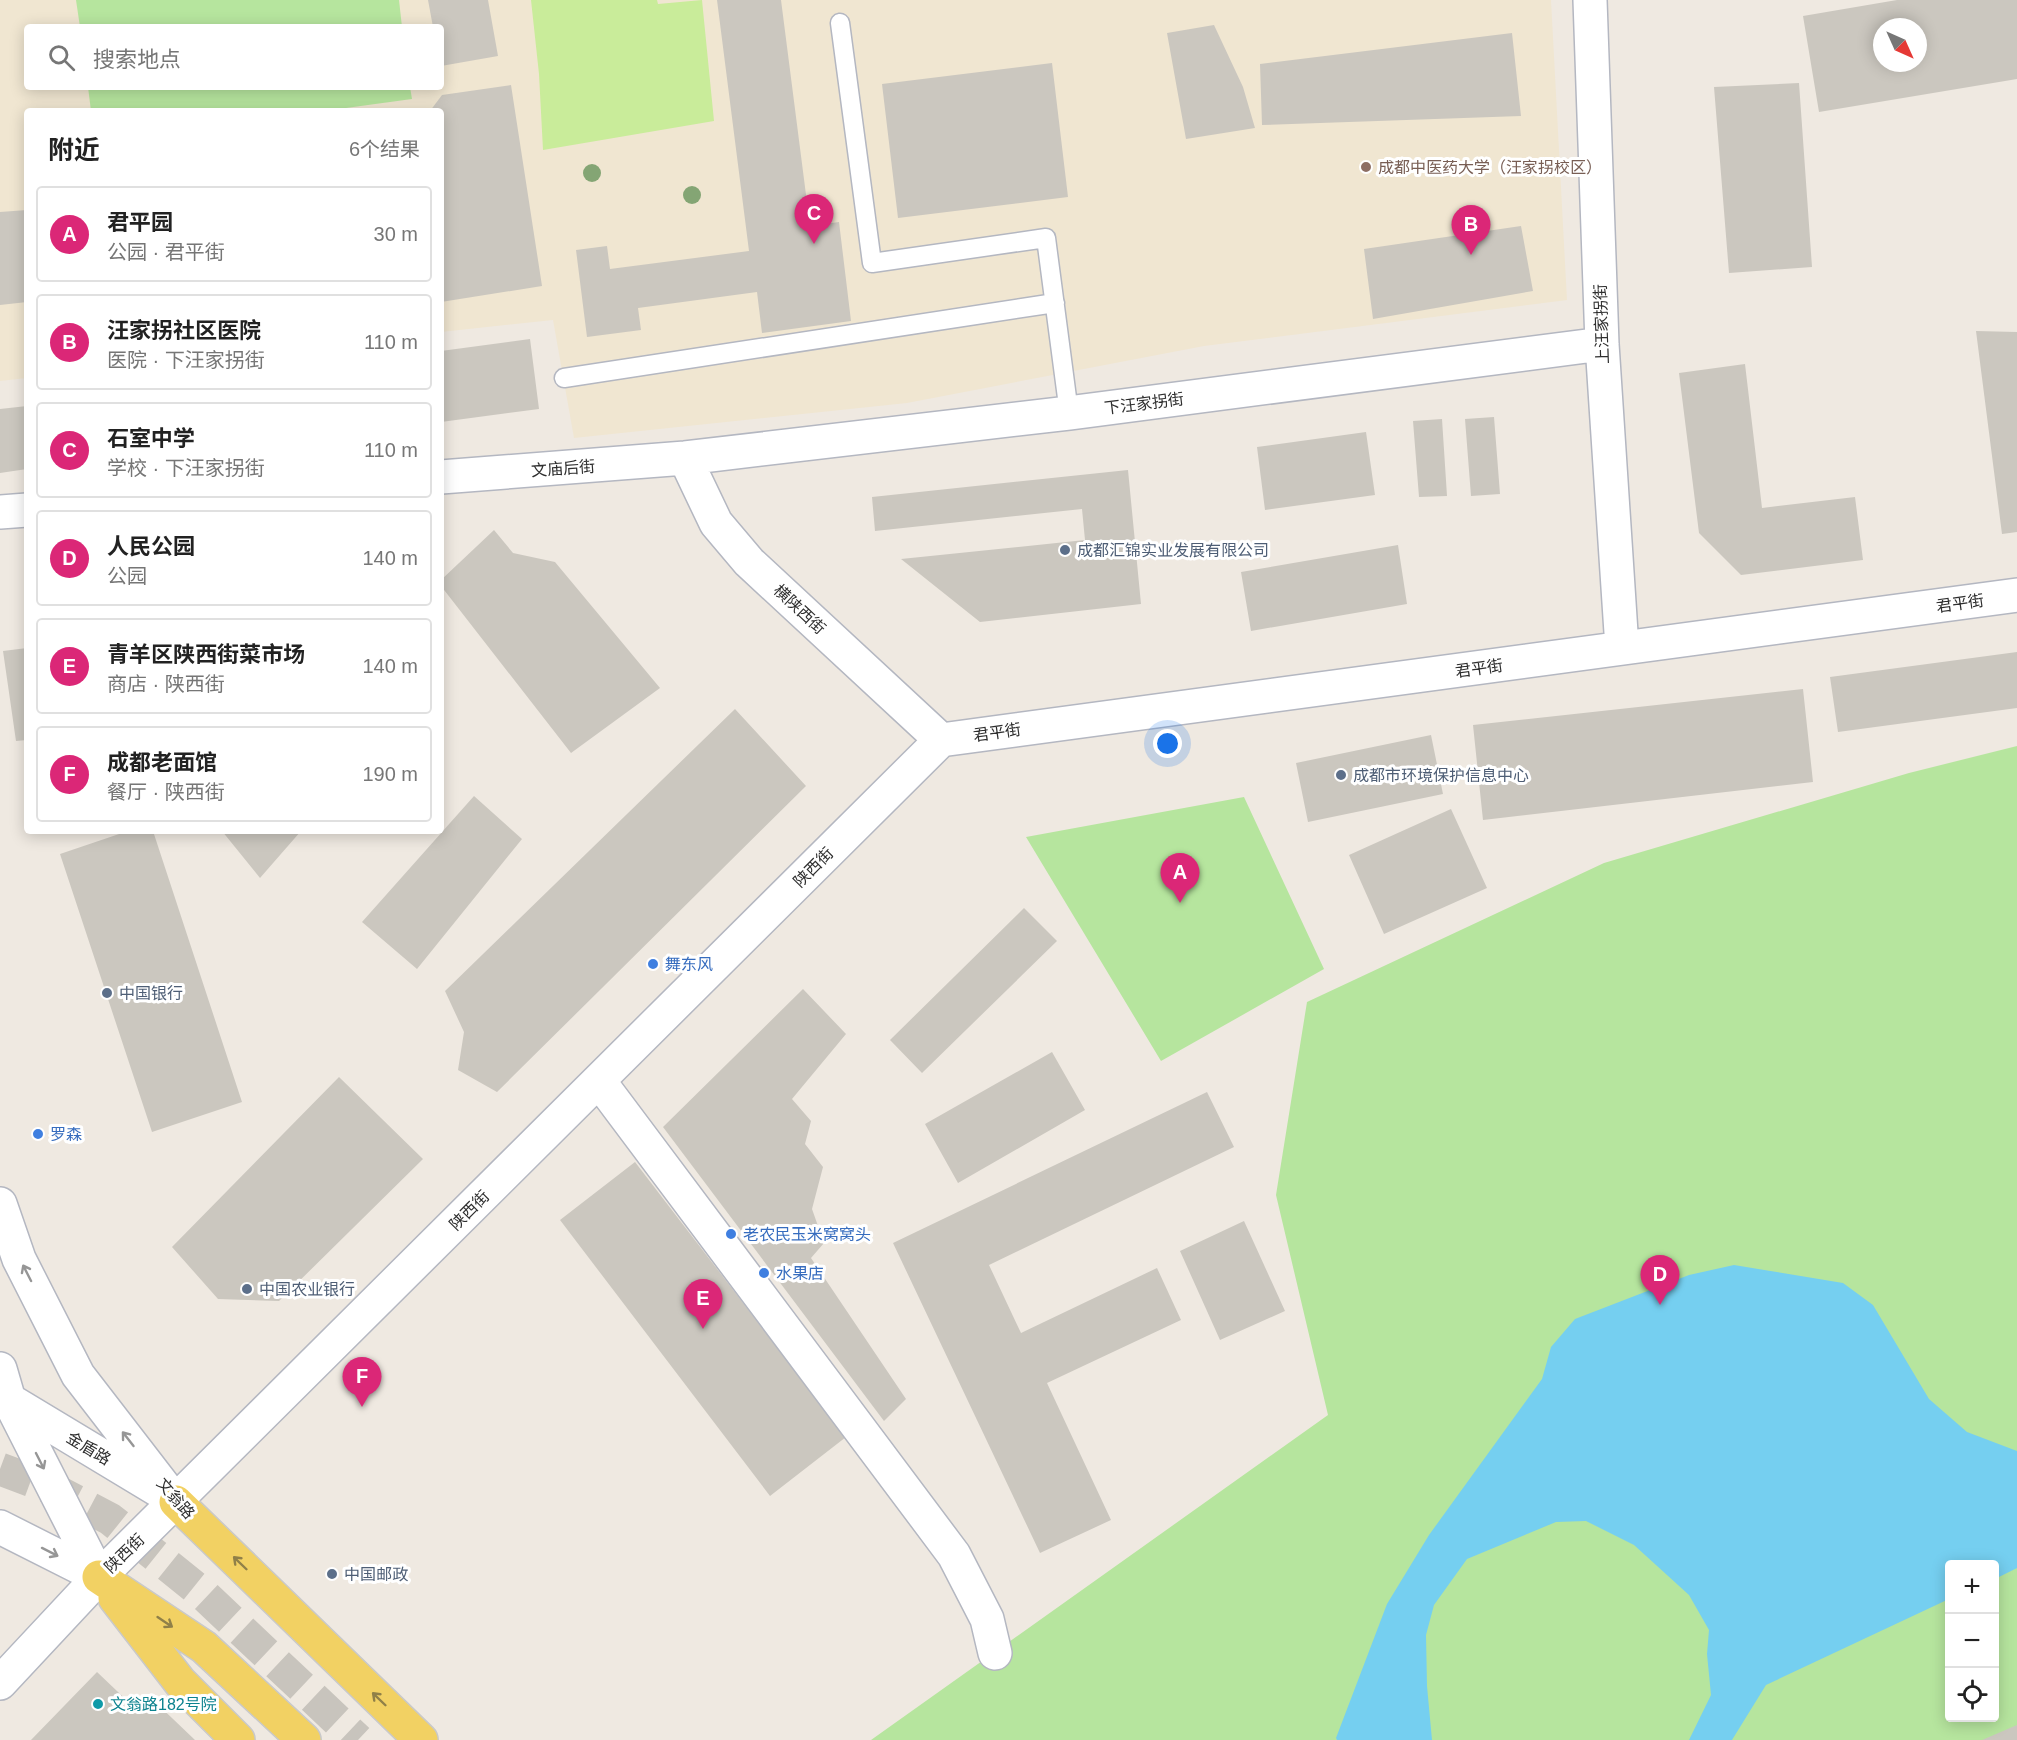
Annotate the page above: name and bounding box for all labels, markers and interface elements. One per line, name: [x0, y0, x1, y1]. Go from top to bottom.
north arrow: [1873, 18, 1927, 72]
search box: [24, 24, 444, 90]
icon: search: [45, 41, 78, 74]
text: 搜索地点: [93, 47, 181, 72]
text: 附近: [48, 135, 100, 165]
text: 6个结果: [349, 138, 420, 160]
place label: 成都中医药大学（汪家拐校区）: [1378, 159, 1602, 176]
marker: 成都中医药大学（汪家拐校区）: [1359, 160, 1373, 174]
pin: C: [794, 194, 834, 244]
pin: B: [1452, 206, 1490, 255]
text: 君平园: [107, 210, 173, 235]
text: A: [62, 223, 77, 245]
text: 30 m: [374, 223, 418, 245]
text: 公园 · 君平街: [107, 241, 225, 263]
street label: 上汪家拐街: [1592, 284, 1611, 364]
text: 汪家拐社区医院: [107, 318, 261, 343]
text: B: [62, 331, 77, 353]
text: 110 m: [364, 331, 418, 353]
text: 医院 · 下汪家拐街: [107, 349, 265, 371]
street label: 下汪家拐街: [1103, 390, 1185, 417]
text: 石室中学: [107, 426, 195, 451]
text: C: [62, 439, 77, 461]
text: 110 m: [364, 439, 418, 461]
text: 学校 · 下汪家拐街: [107, 457, 265, 479]
street label: 文庙后街: [531, 458, 596, 479]
text: 人民公园: [107, 534, 195, 559]
place label: 成都汇锦实业发展有限公司: [1077, 542, 1269, 559]
marker: 成都汇锦实业发展有限公司: [1058, 543, 1072, 557]
text: D: [62, 547, 77, 569]
text: 140 m: [362, 547, 418, 569]
text: 公园: [107, 565, 147, 587]
street label: 横陕西街: [770, 581, 829, 637]
street label: 君平街: [1935, 592, 1985, 615]
text: 青羊区陕西街菜市场: [107, 642, 305, 667]
text: E: [63, 655, 76, 677]
text: 140 m: [362, 655, 418, 677]
street label: 君平街: [1454, 657, 1504, 680]
text: 商店 · 陕西街: [107, 673, 225, 695]
street label: 君平街: [972, 721, 1022, 744]
your location: [1153, 729, 1182, 758]
text: 成都老面馆: [107, 750, 217, 775]
text: F: [63, 763, 76, 785]
text: 190 m: [362, 763, 418, 785]
place label: 成都市环境保护信息中心: [1353, 767, 1529, 784]
marker: 成都市环境保护信息中心: [1334, 768, 1348, 782]
text: 餐厅 · 陕西街: [107, 781, 225, 803]
street label: 陕西街: [790, 844, 836, 890]
pin: A: [1160, 854, 1200, 903]
place label: 舞东风: [665, 956, 713, 973]
marker: 舞东风: [646, 957, 660, 971]
place label: 中国银行: [119, 985, 183, 1002]
marker: 中国银行: [100, 986, 114, 1000]
place label: 罗森: [50, 1126, 82, 1143]
marker: 罗森: [31, 1127, 45, 1141]
street label: 陕西街: [446, 1187, 492, 1233]
place label: 老农民玉米窝窝头: [743, 1226, 871, 1243]
marker: 老农民玉米窝窝头: [724, 1227, 738, 1241]
pin: D: [1640, 1256, 1680, 1305]
one-way arrow: [20, 1265, 32, 1283]
place label: 水果店: [776, 1265, 824, 1282]
marker: 水果店: [757, 1266, 771, 1280]
pin: E: [684, 1280, 722, 1329]
place label: 中国农业银行: [259, 1281, 355, 1298]
marker: 中国农业银行: [240, 1282, 254, 1296]
pin: F: [342, 1358, 382, 1407]
street label: 金盾路: [64, 1429, 114, 1468]
one-way arrow: [121, 1431, 134, 1447]
one-way arrow: [35, 1451, 46, 1469]
street label: 文翁路: [153, 1475, 198, 1522]
street label: 陕西街: [101, 1531, 148, 1576]
one-way arrow: [40, 1547, 58, 1558]
one-way arrow: [232, 1556, 247, 1571]
map controls: [1945, 1560, 1999, 1722]
button: +: [1945, 1560, 1999, 1614]
place label: 中国邮政: [344, 1566, 408, 1583]
marker: 中国邮政: [325, 1567, 339, 1581]
button: −: [1945, 1614, 1999, 1668]
one-way arrow: [156, 1616, 173, 1628]
button: locate: [1945, 1668, 1999, 1722]
one-way arrow: [372, 1692, 387, 1707]
place label: 文翁路182号院: [110, 1696, 217, 1713]
marker: 文翁路182号院: [91, 1697, 105, 1711]

